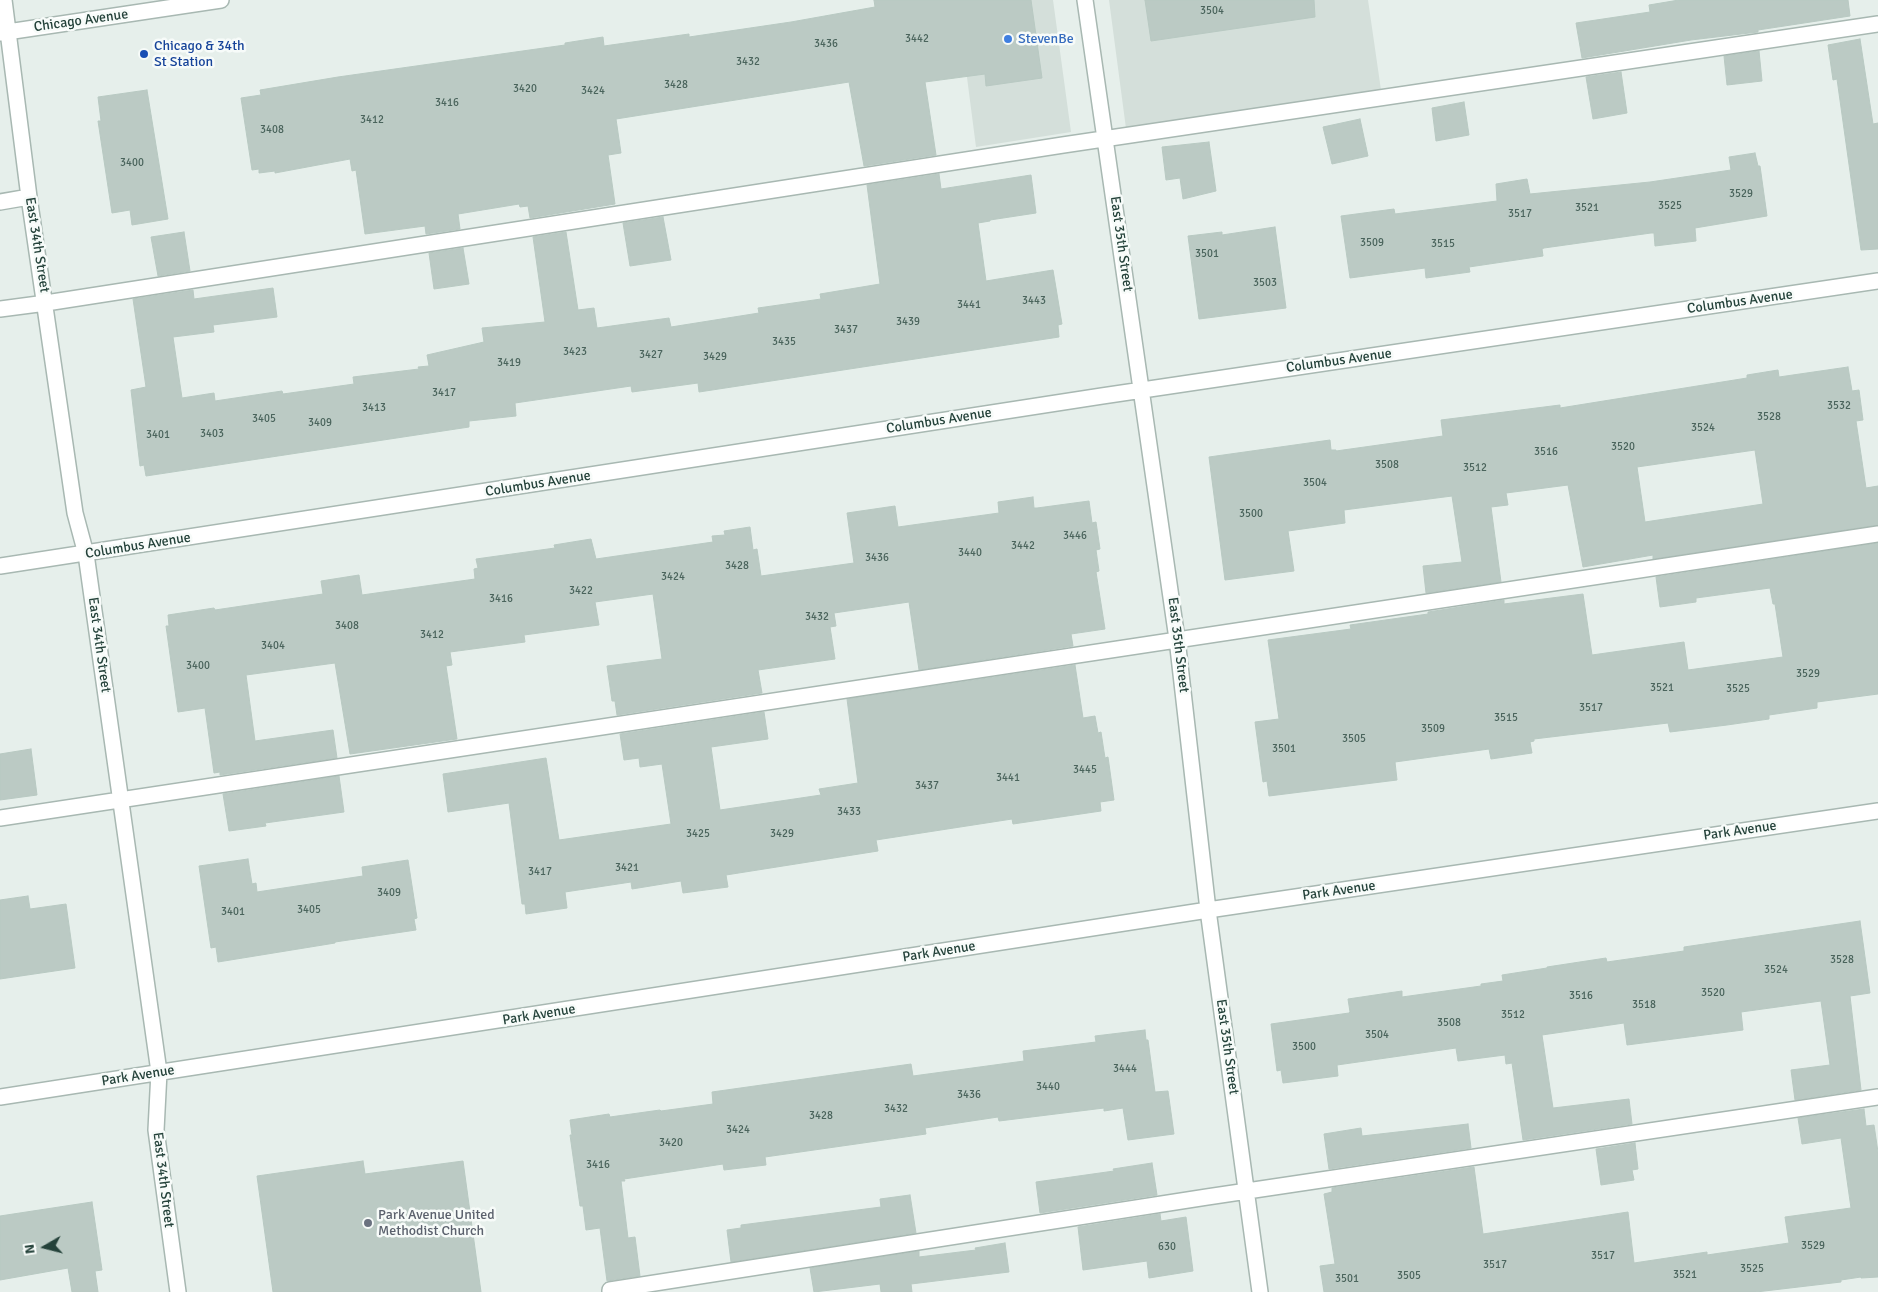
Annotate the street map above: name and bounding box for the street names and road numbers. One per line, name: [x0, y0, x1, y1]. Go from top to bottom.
street label: Chicago Avenue: [33, 6, 129, 36]
street label: East 35th Street: [1106, 195, 1136, 293]
street label: East 34th Street: [21, 196, 53, 294]
street label: Columbus Avenue: [1686, 286, 1794, 318]
street label: Columbus Avenue: [1285, 345, 1393, 377]
street label: Columbus Avenue: [885, 404, 993, 438]
street label: Columbus Avenue: [484, 467, 592, 501]
street label: Columbus Avenue: [84, 529, 192, 563]
street label: East 34th Street: [84, 596, 114, 694]
street label: East 35th Street: [1164, 596, 1192, 694]
street label: Park Avenue: [1702, 818, 1778, 844]
street label: Park Avenue: [1301, 878, 1377, 904]
street label: Park Avenue: [901, 938, 977, 966]
street label: East 35th Street: [1212, 998, 1242, 1096]
street label: Park Avenue: [501, 1001, 577, 1029]
street label: Park Avenue: [100, 1062, 176, 1090]
street label: East 34th Street: [149, 1131, 177, 1229]

